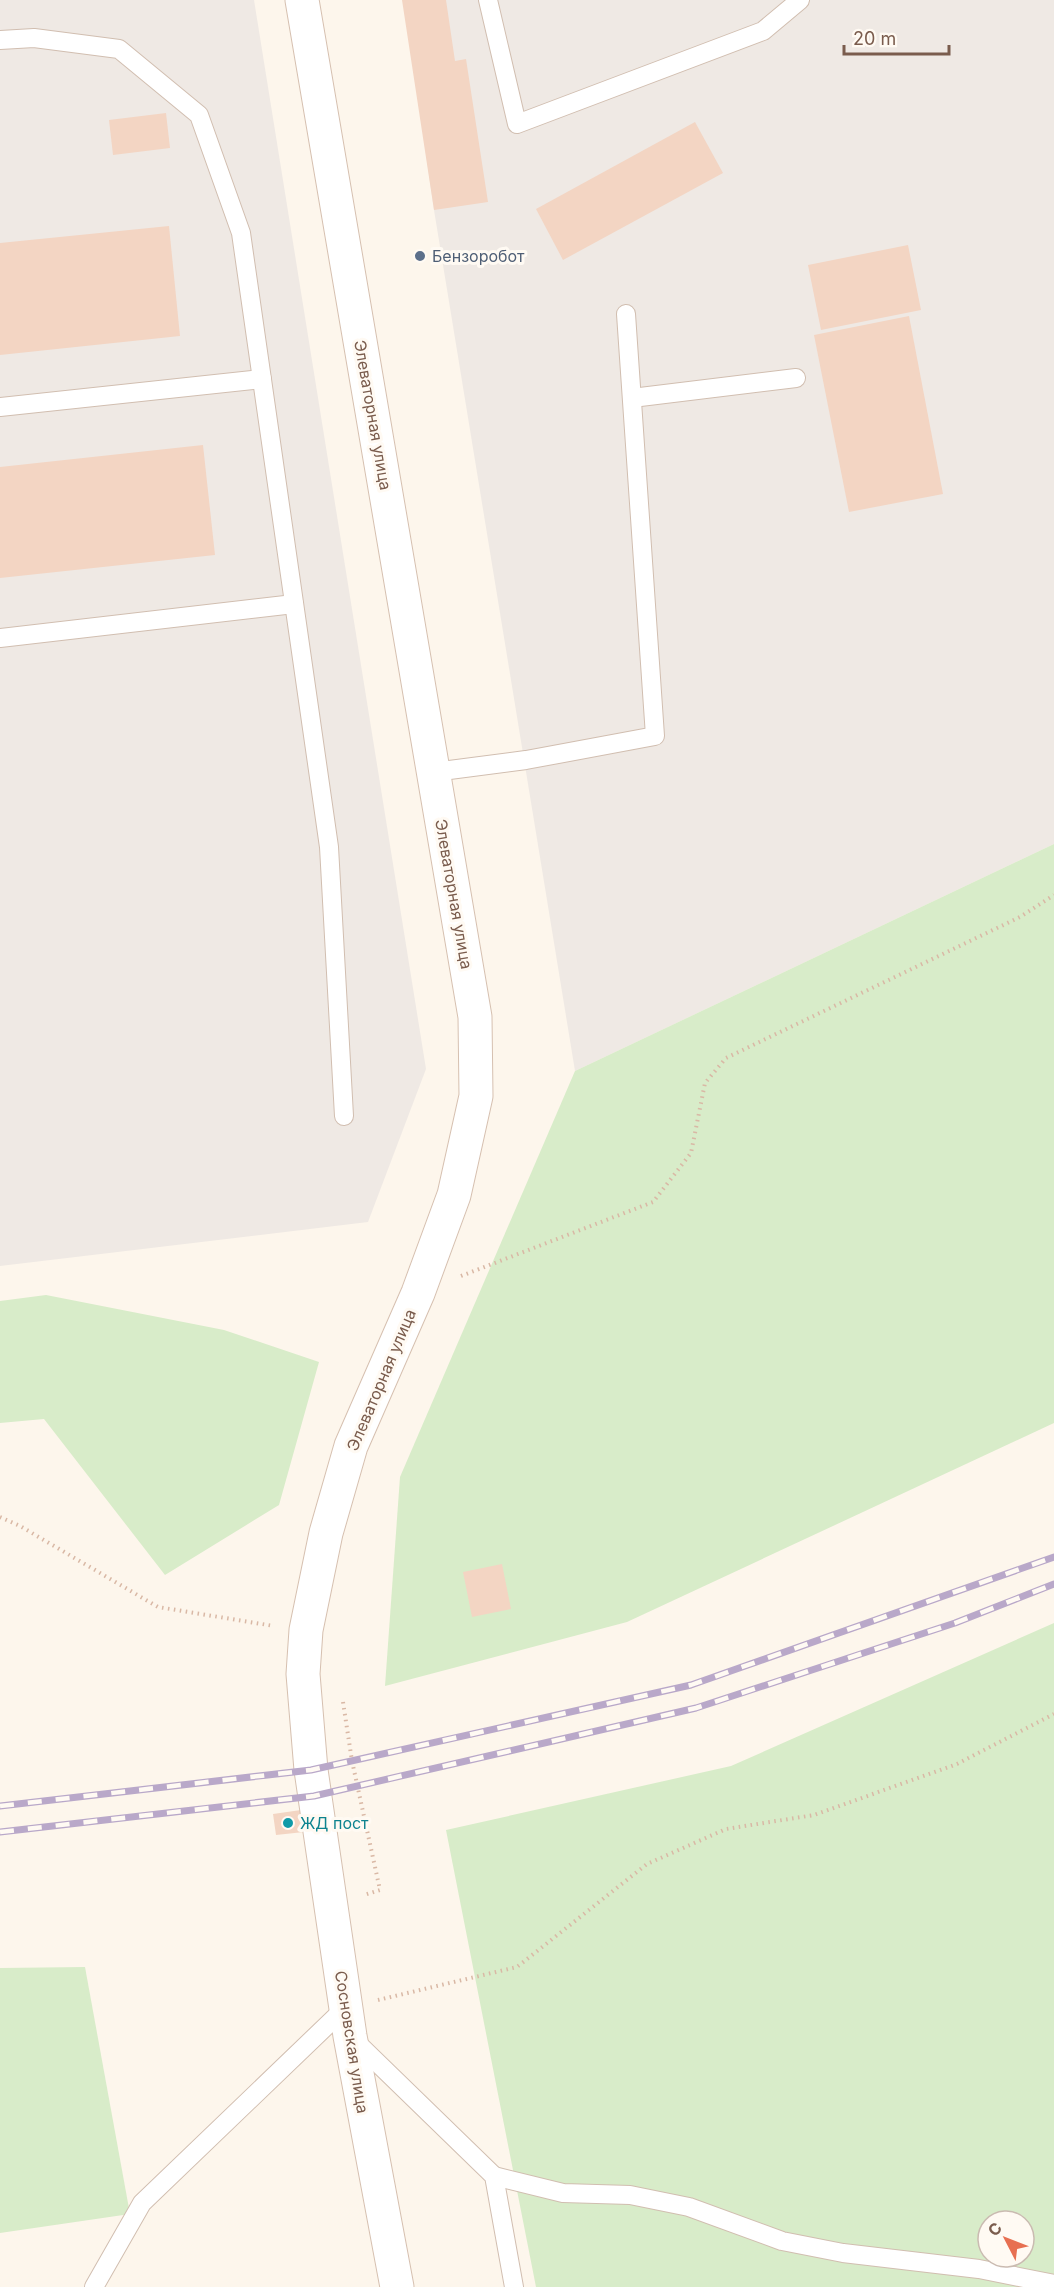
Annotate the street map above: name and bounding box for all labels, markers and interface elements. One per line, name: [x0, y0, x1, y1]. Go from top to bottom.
scale bar: [844, 18, 949, 56]
text: 20 m: [853, 28, 896, 49]
place label: Бензоробот: [432, 246, 525, 266]
marker: Бензоробот: [413, 249, 427, 263]
street label: Элеваторная улица: [350, 338, 396, 492]
street label: Элеваторная улица: [431, 817, 477, 971]
street label: Элеваторная улица: [342, 1306, 420, 1454]
place label: ЖД пост: [300, 1813, 369, 1833]
marker: ЖД пост: [281, 1816, 295, 1830]
street label: Сосновская улица: [331, 1969, 373, 2115]
north arrow: [976, 2209, 1036, 2269]
text: С: [983, 2218, 1006, 2240]

